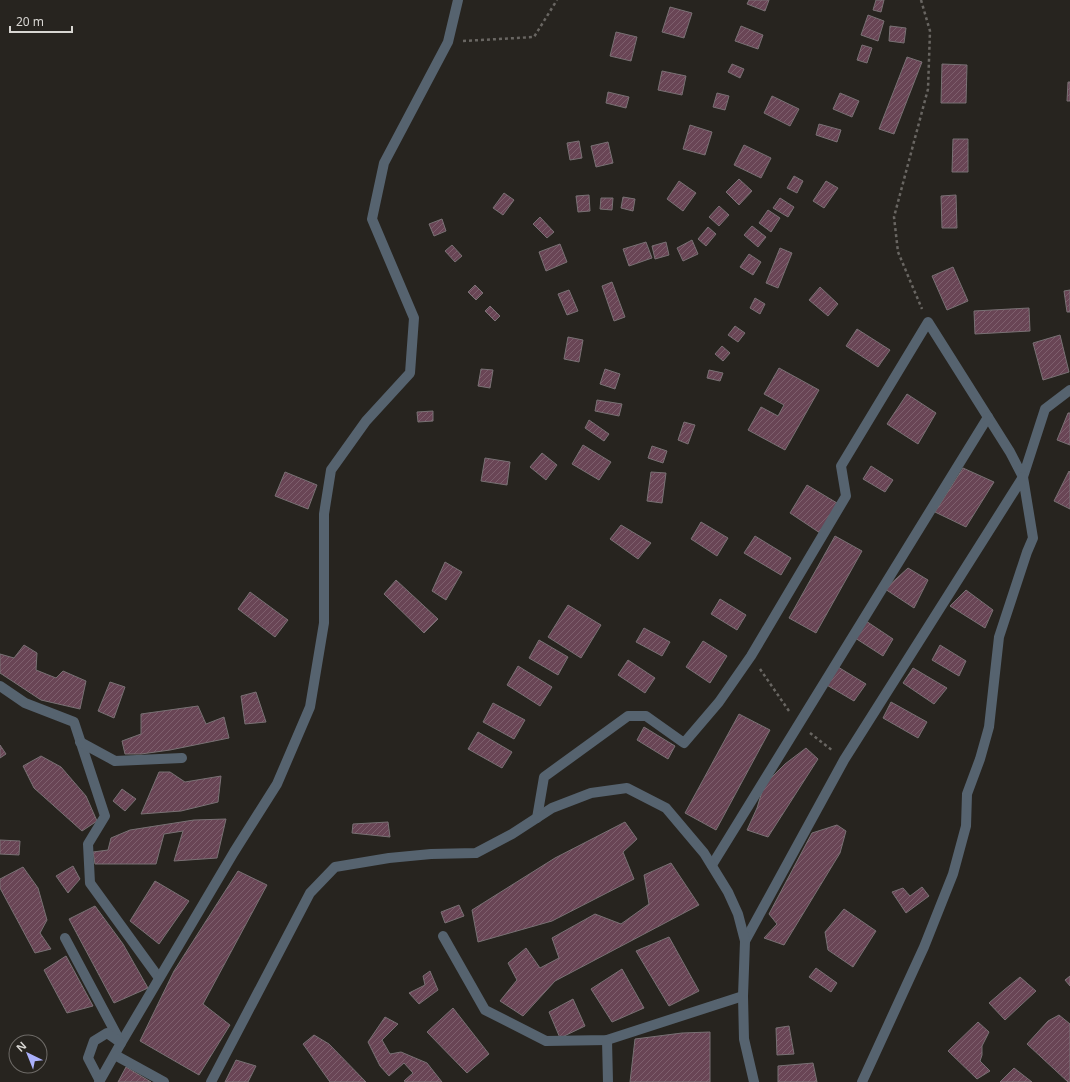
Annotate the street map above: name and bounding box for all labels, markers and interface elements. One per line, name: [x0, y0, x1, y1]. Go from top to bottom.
scale bar: [10, 8, 72, 34]
text: 20 m: [16, 13, 44, 30]
north arrow: [8, 1034, 48, 1074]
text: N: [12, 1038, 29, 1055]

